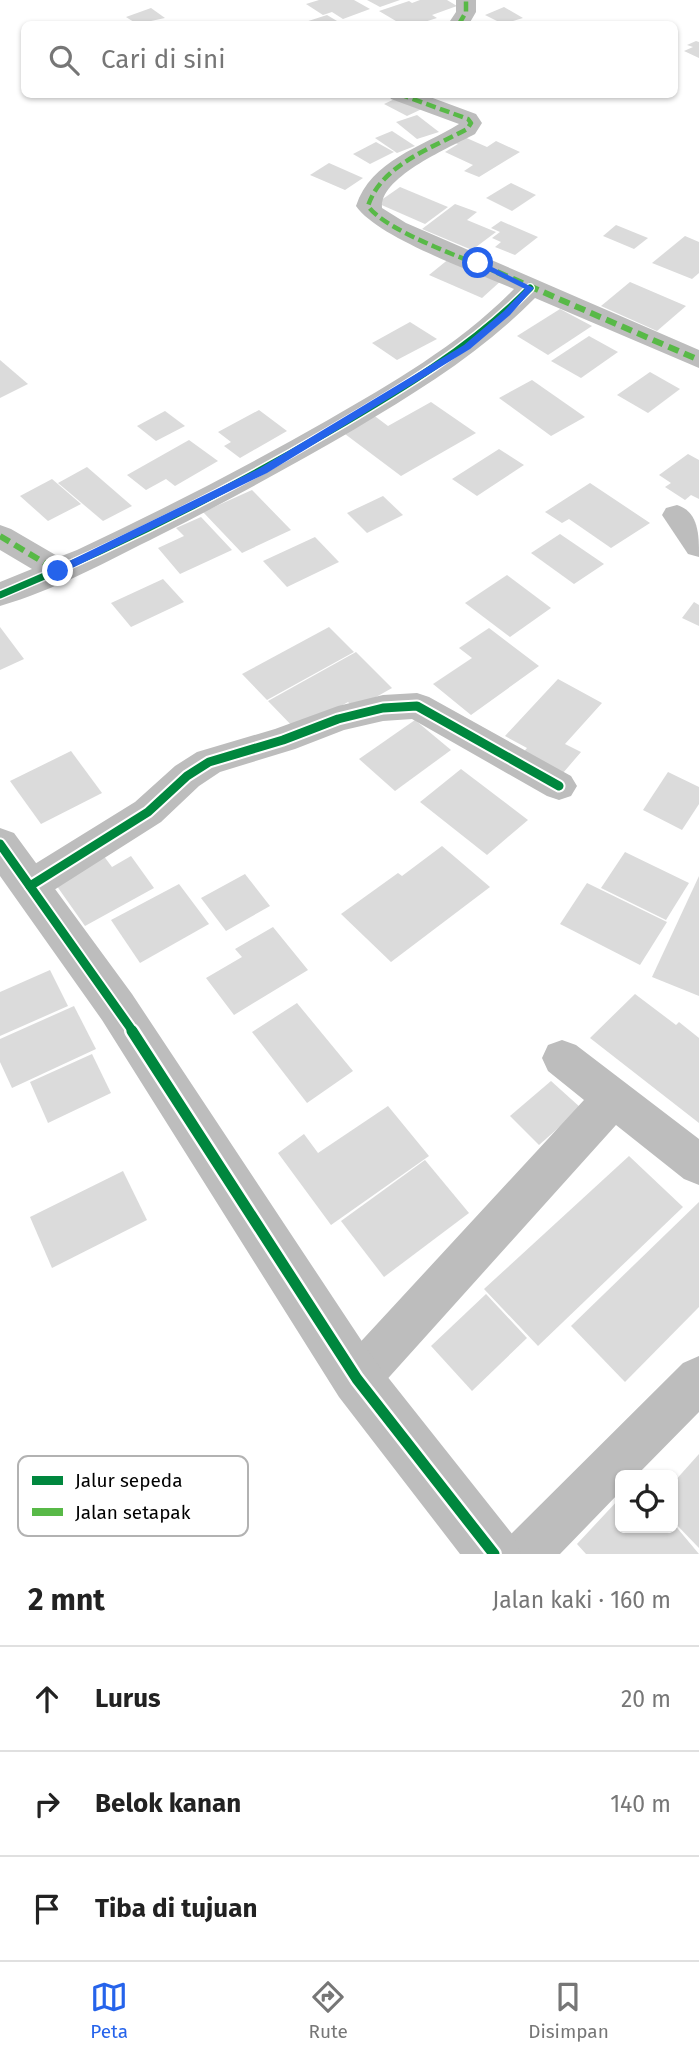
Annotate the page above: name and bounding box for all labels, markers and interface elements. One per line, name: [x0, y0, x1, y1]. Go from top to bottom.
search box: [21, 21, 678, 98]
icon: search: [45, 41, 83, 79]
text: Cari di sini: [101, 44, 226, 75]
route start: [462, 247, 493, 278]
route end: [42, 555, 73, 586]
legend: [18, 1456, 248, 1536]
text: Jalur sepeda: [75, 1469, 183, 1492]
map controls: [615, 1470, 678, 1533]
button: locate: [615, 1470, 678, 1533]
text: Jalan setapak: [75, 1501, 191, 1524]
text: 2 mnt: [28, 1582, 105, 1618]
text: Jalan kaki · 160 m: [492, 1586, 671, 1614]
icon: ahead: [28, 1680, 66, 1718]
text: Lurus: [95, 1683, 161, 1714]
text: 20 m: [621, 1685, 671, 1713]
icon: right: [28, 1785, 66, 1823]
text: Belok kanan: [95, 1788, 241, 1819]
text: 140 m: [610, 1790, 671, 1818]
icon: arrive: [28, 1890, 66, 1928]
text: Tiba di tujuan: [95, 1893, 257, 1924]
tab: Peta: [90, 1978, 128, 2043]
tab: Rute: [308, 1978, 348, 2043]
tab: Disimpan: [528, 1978, 609, 2043]

